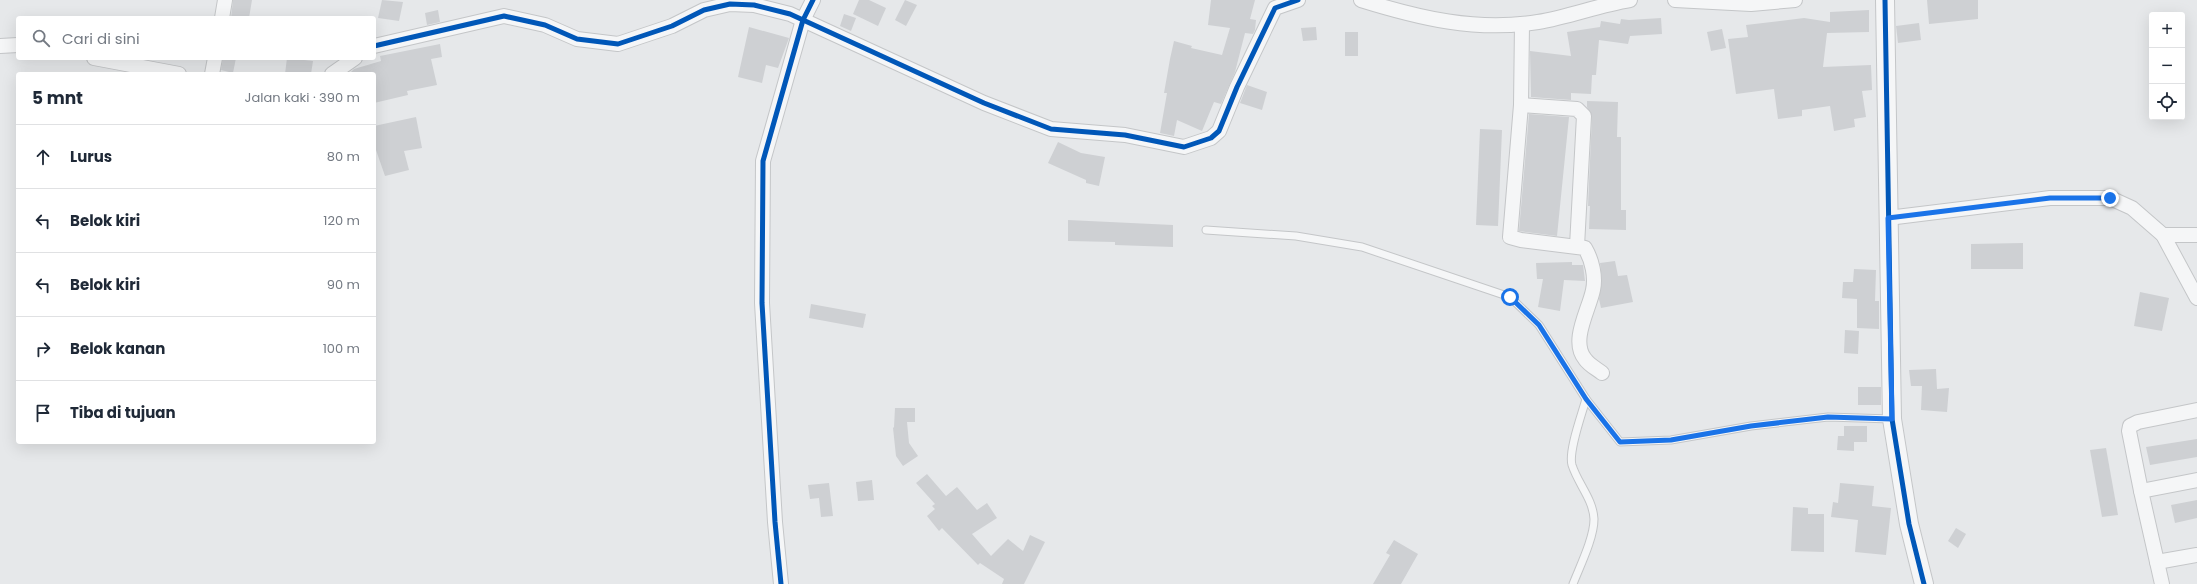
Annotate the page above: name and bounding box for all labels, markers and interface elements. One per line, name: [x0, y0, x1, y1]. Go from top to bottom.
map controls: [2149, 12, 2185, 120]
button: +: [2149, 12, 2185, 48]
search box: [16, 16, 376, 60]
icon: search: [30, 27, 52, 49]
text: Cari di sini: [62, 28, 140, 49]
button: −: [2149, 48, 2185, 84]
button: locate: [2149, 84, 2185, 120]
text: 5 mnt: [32, 86, 83, 110]
text: Jalan kaki · 390 m: [245, 88, 360, 107]
icon: ahead: [32, 146, 54, 168]
text: Lurus: [70, 146, 112, 167]
text: 80 m: [327, 147, 360, 166]
route end: [2101, 189, 2119, 207]
icon: left: [32, 210, 54, 232]
text: Belok kiri: [70, 210, 140, 231]
text: 120 m: [323, 211, 360, 230]
icon: left: [32, 274, 54, 296]
text: Belok kiri: [70, 274, 140, 295]
text: 90 m: [327, 275, 360, 294]
route start: [1501, 288, 1519, 306]
icon: right: [32, 338, 54, 360]
text: Belok kanan: [70, 338, 165, 359]
text: 100 m: [323, 339, 360, 358]
icon: arrive: [32, 402, 54, 424]
text: Tiba di tujuan: [70, 402, 176, 423]

